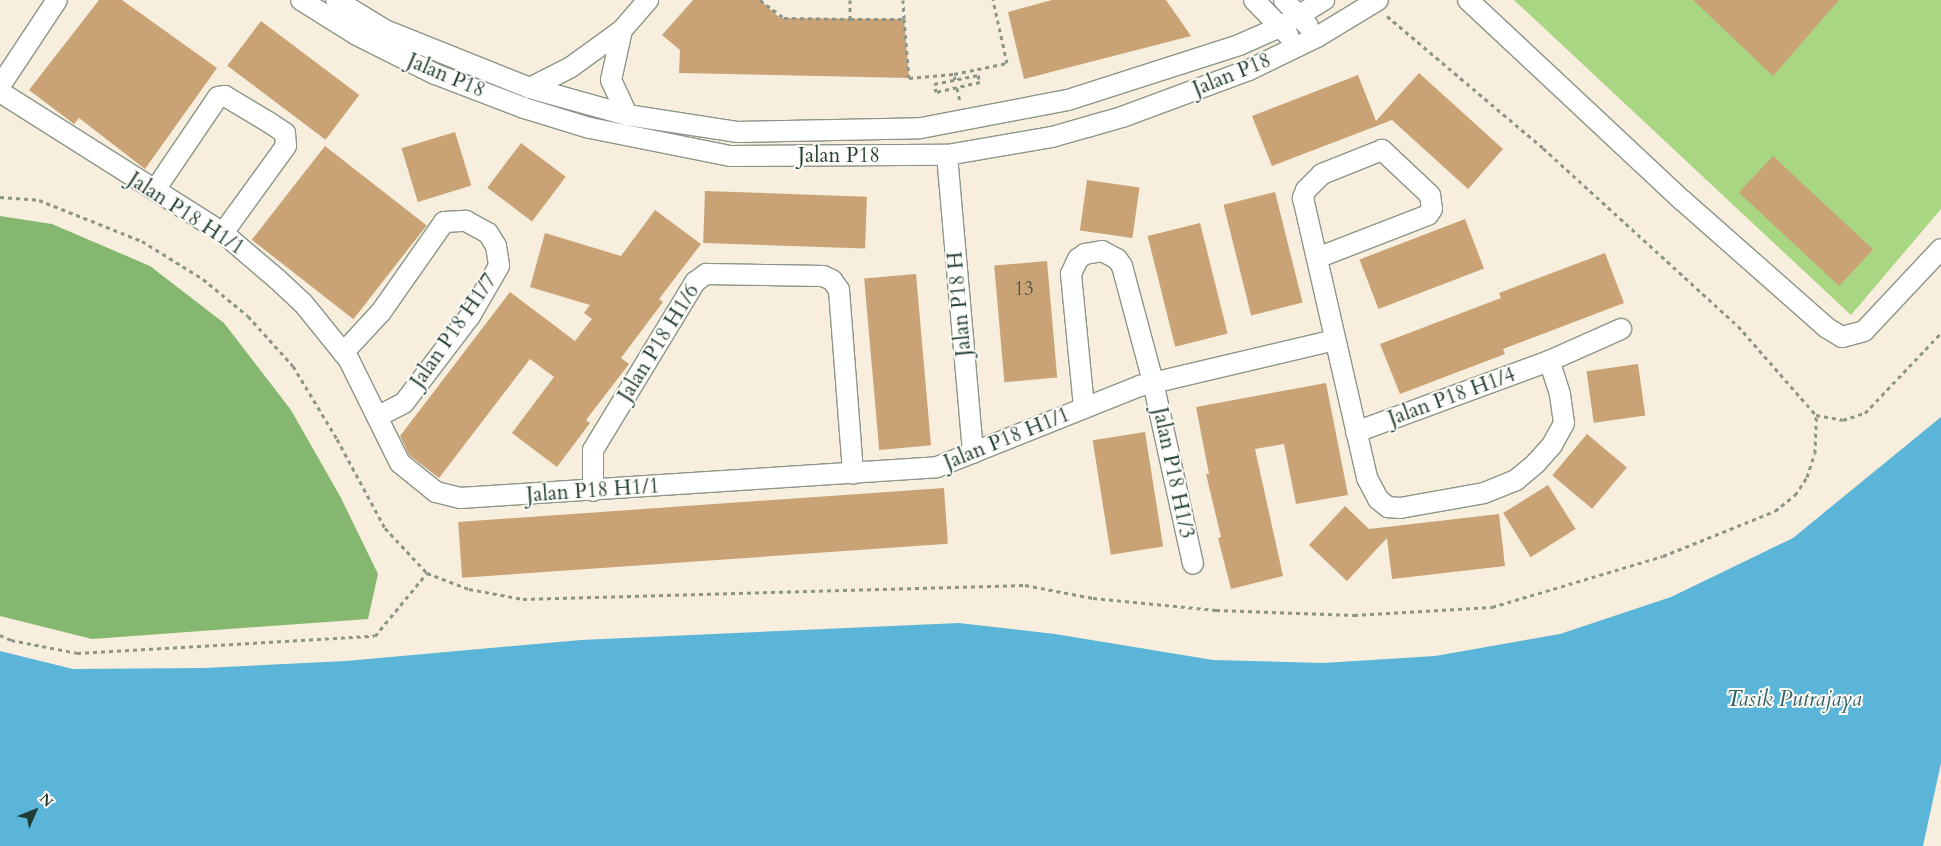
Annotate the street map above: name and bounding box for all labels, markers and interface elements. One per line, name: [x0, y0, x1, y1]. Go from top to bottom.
street label: Jalan P18: [403, 48, 489, 104]
street label: Jalan P18: [1189, 48, 1275, 102]
street label: Jalan P18: [798, 143, 880, 169]
street label: Jalan P18 H1/1: [123, 167, 249, 261]
street label: Jalan P18 H: [943, 250, 977, 358]
street label: Jalan P18 H1/7: [405, 269, 503, 393]
house number: 13: [1014, 279, 1034, 301]
street label: Jalan P18 H1/6: [613, 280, 705, 406]
street label: Jalan P18 H1/4: [1385, 362, 1519, 432]
street label: Jalan P18 H1/1: [940, 402, 1074, 476]
street label: Jalan P18 H1/3: [1147, 405, 1199, 541]
street label: Jalan P18 H1/1: [525, 474, 661, 508]
water label: Tasik Putrajaya: [1726, 687, 1862, 713]
north arrow: [10, 786, 60, 836]
text: N: [35, 789, 57, 811]

